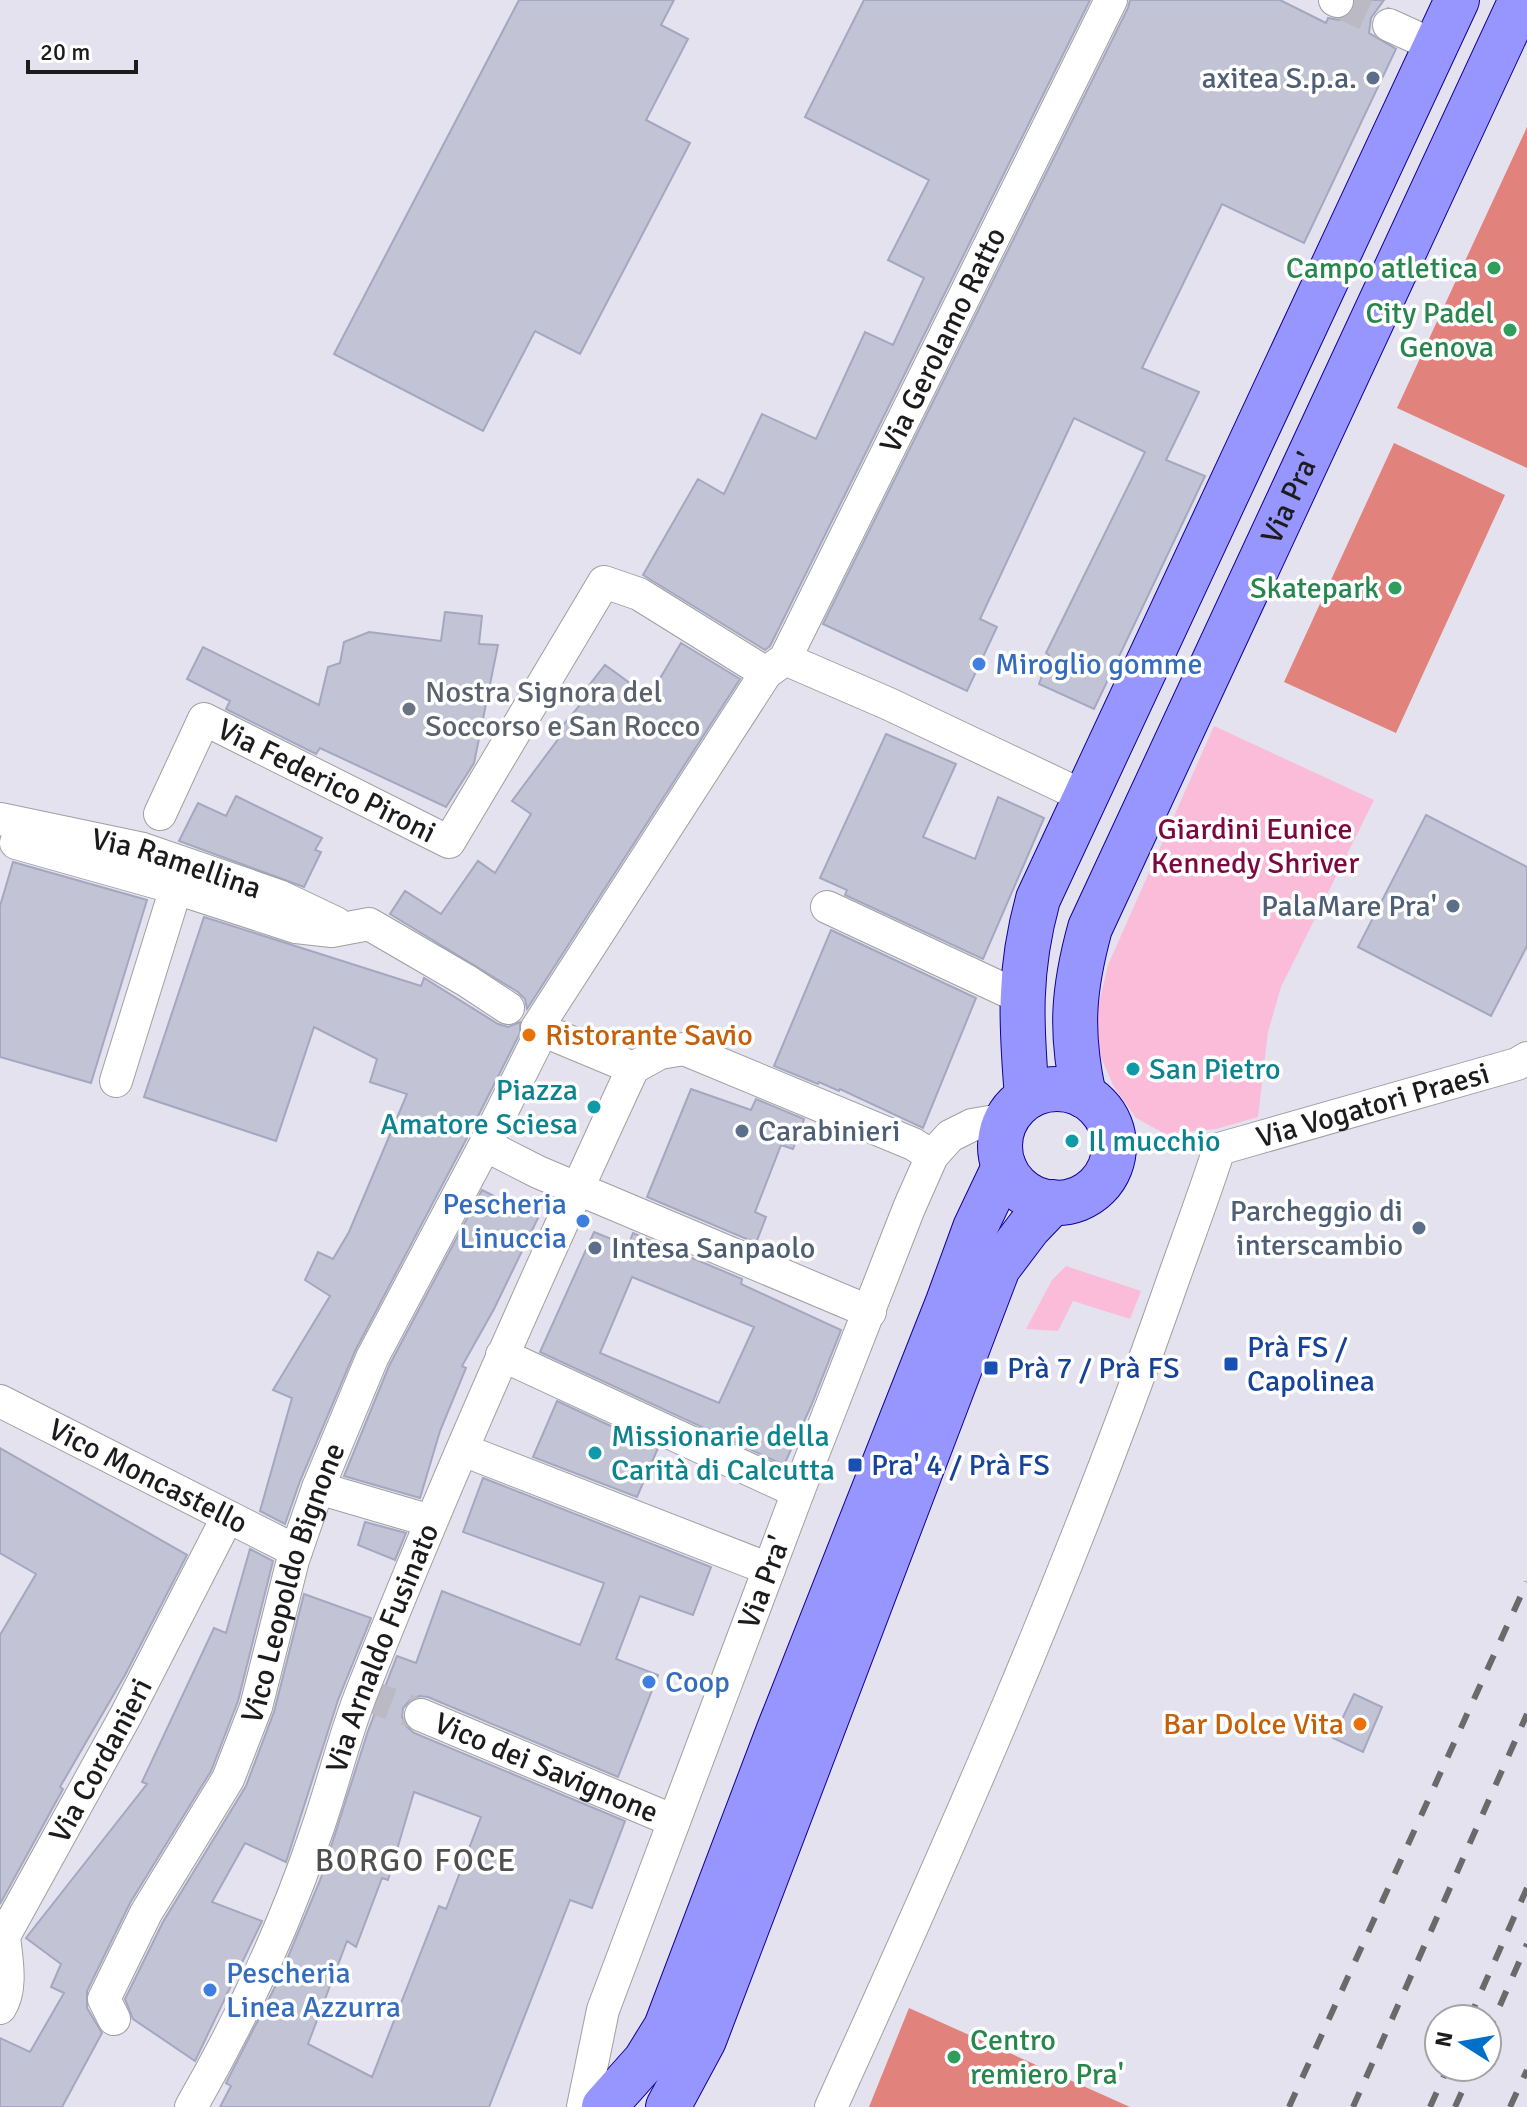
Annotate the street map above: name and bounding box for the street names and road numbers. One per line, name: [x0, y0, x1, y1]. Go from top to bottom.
street label: Via Gerolamo Ratto: [872, 221, 1014, 459]
street label: Via Pra': [1253, 447, 1327, 550]
street label: Via Federico Pironi: [211, 710, 442, 851]
street label: Via Ramellina: [88, 820, 266, 907]
street label: Via Vogatori Praesi: [1252, 1054, 1493, 1156]
street label: Vico Moncastello: [42, 1410, 254, 1542]
street label: Vico Leopoldo Bignone: [233, 1437, 353, 1728]
street label: Via Arnaldo Fusinato: [318, 1518, 447, 1777]
street label: Via Pra': [730, 1531, 798, 1634]
street label: Via Cordanieri: [41, 1672, 160, 1849]
street label: Vico dei Savignone: [429, 1704, 664, 1831]

